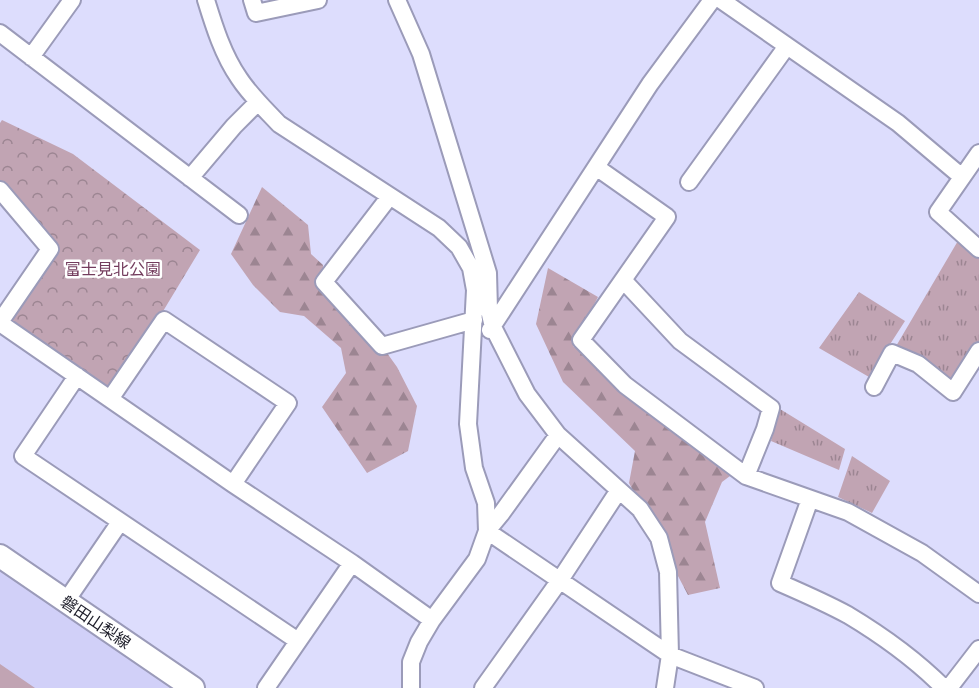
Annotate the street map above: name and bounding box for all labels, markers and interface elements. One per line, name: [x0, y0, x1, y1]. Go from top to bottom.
park label: 富士見北公園: [65, 258, 161, 280]
street label: 磐田山梨線: [57, 591, 135, 653]

